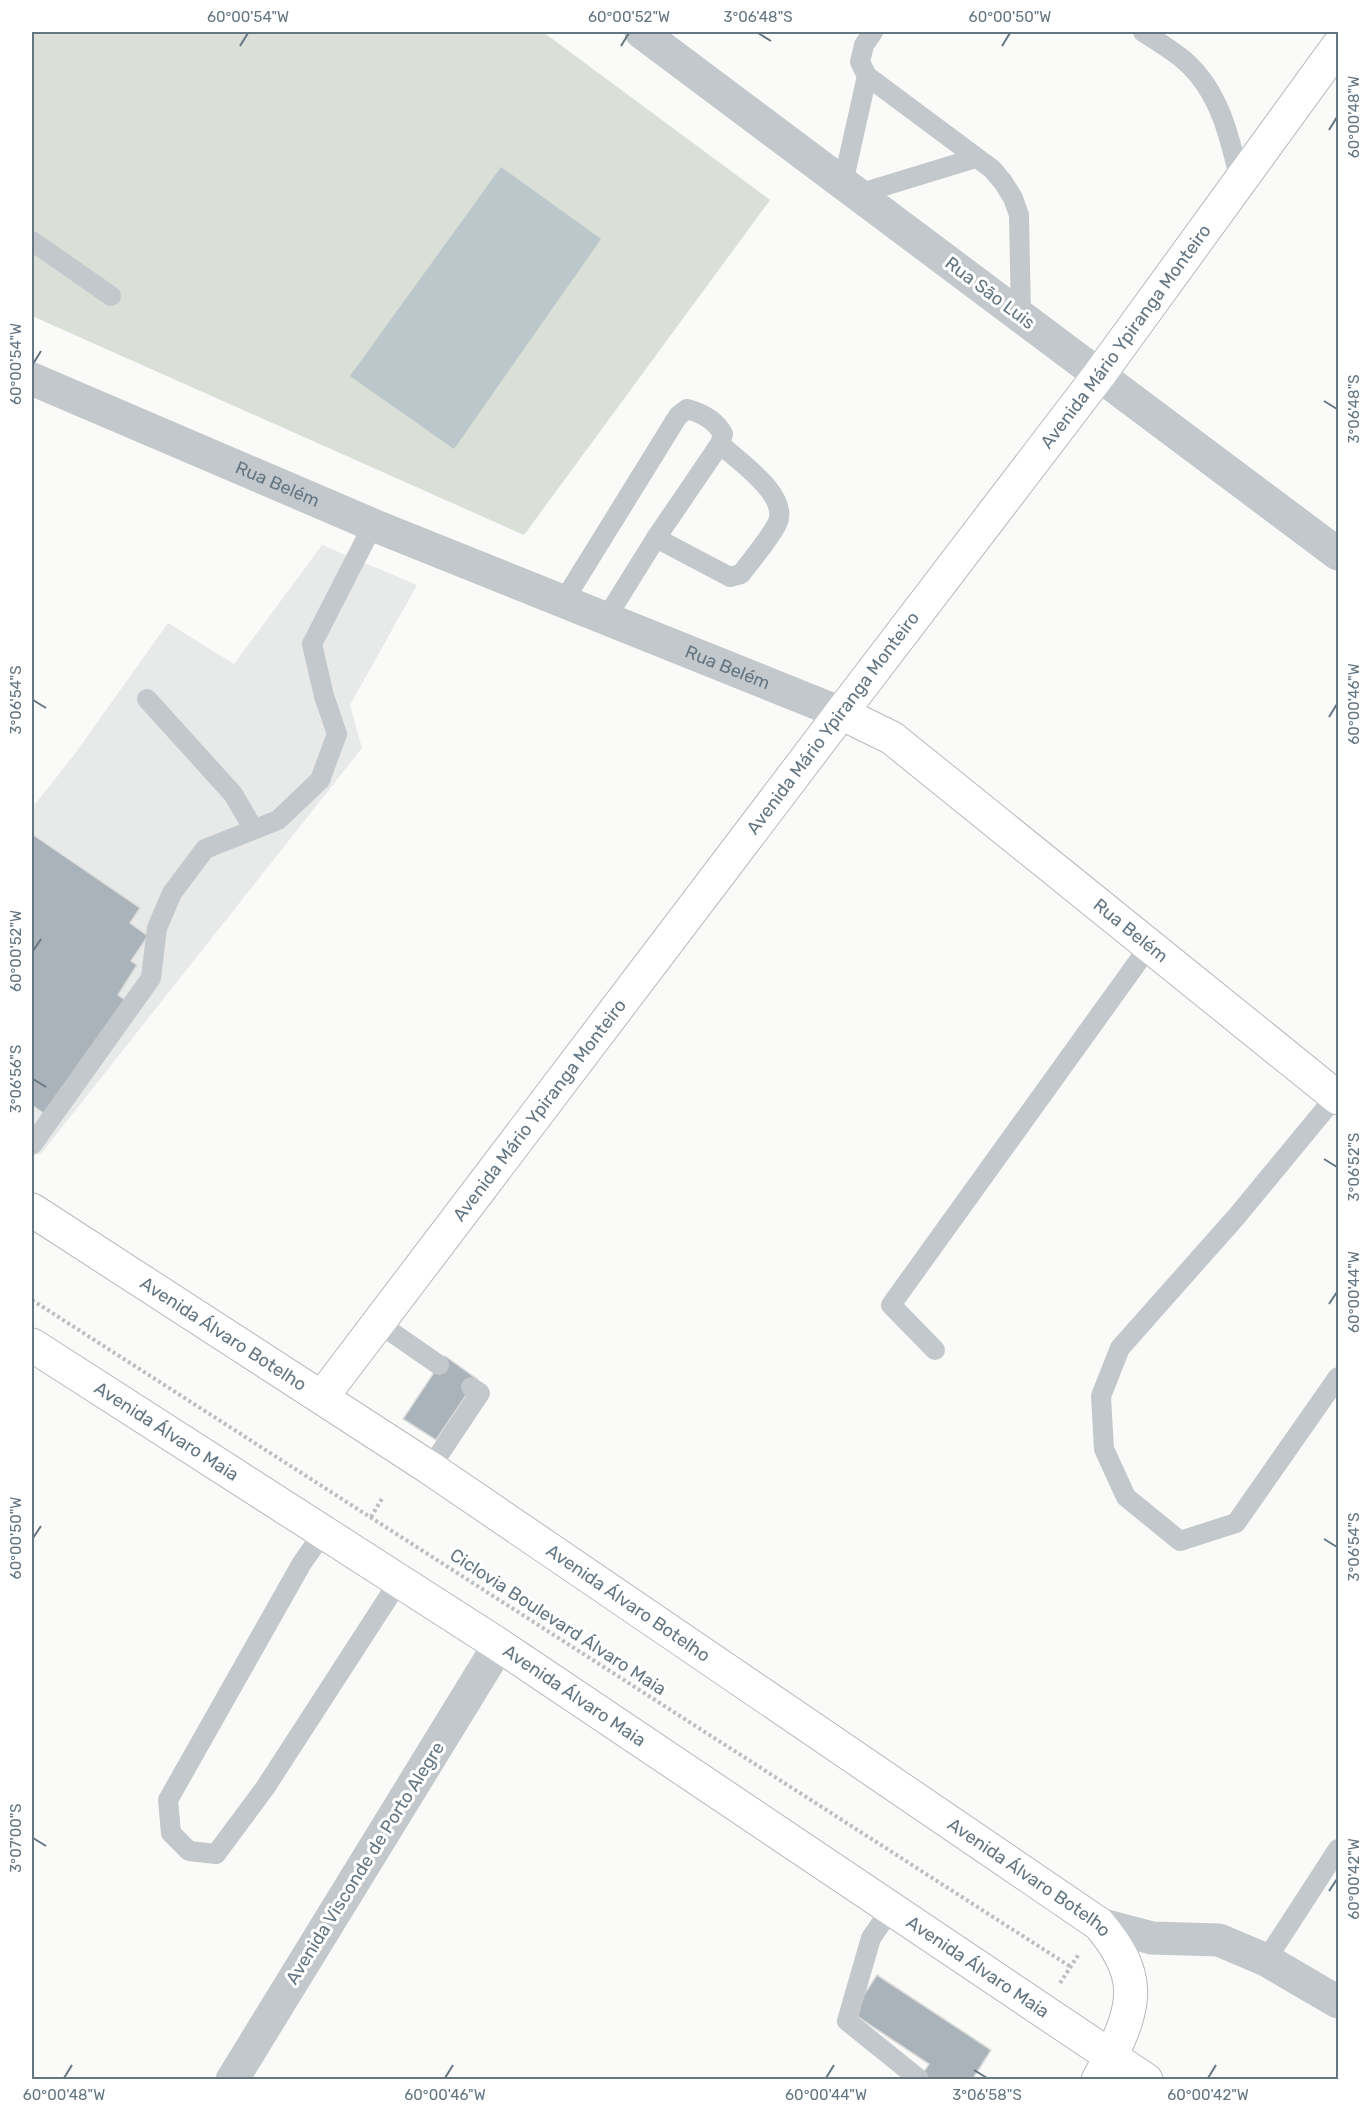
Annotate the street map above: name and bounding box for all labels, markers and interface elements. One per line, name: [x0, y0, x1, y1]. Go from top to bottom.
text: 60°00'54"W: [207, 8, 289, 26]
text: 60°00'52"W: [588, 8, 670, 26]
text: 3°06'48"S: [723, 8, 793, 26]
text: 60°00'50"W: [969, 8, 1051, 26]
text: 60°00'48"W: [1345, 76, 1363, 158]
street label: Avenida Mário Ypiranga Monteiro: [1036, 220, 1216, 453]
street label: Rua São Luis: [941, 252, 1039, 334]
text: 60°00'54"W: [7, 323, 25, 405]
text: 3°06'48"S: [1345, 374, 1363, 444]
street label: Rua Belém: [232, 456, 323, 512]
street label: Avenida Mário Ypiranga Monteiro: [742, 607, 924, 839]
street label: Rua Belém: [682, 641, 773, 694]
text: 60°00'46"W: [1345, 663, 1363, 745]
text: 3°06'54"S: [7, 666, 25, 734]
street label: Rua Belém: [1089, 894, 1172, 967]
text: 60°00'52"W: [7, 910, 25, 992]
street label: Avenida Mário Ypiranga Monteiro: [448, 995, 631, 1226]
text: 3°06'56"S: [7, 1045, 25, 1113]
text: 3°06'52"S: [1345, 1133, 1363, 1201]
text: 60°00'44"W: [1345, 1251, 1363, 1333]
street label: Avenida Álvaro Botelho: [136, 1272, 311, 1396]
street label: Avenida Álvaro Maia: [90, 1377, 243, 1486]
text: 60°00'50"W: [7, 1497, 25, 1579]
text: 3°06'54"S: [1345, 1513, 1363, 1581]
street label: Avenida Álvaro Botelho: [542, 1539, 714, 1667]
street label: Ciclovia Boulevard Álvaro Maia: [446, 1544, 670, 1700]
street label: Avenida Álvaro Maia: [499, 1640, 650, 1751]
street label: Avenida Visconde de Porto Alegre: [281, 1738, 449, 1988]
text: 3°07'00"S: [7, 1803, 25, 1873]
street label: Avenida Álvaro Botelho: [943, 1813, 1116, 1941]
text: 60°00'42"W: [1345, 1838, 1363, 1920]
street label: Avenida Álvaro Maia: [902, 1911, 1053, 2023]
text: 60°00'48"W: [23, 2086, 105, 2104]
text: 60°00'46"W: [404, 2086, 486, 2104]
text: 60°00'44"W: [785, 2086, 867, 2104]
text: 3°06'58"S: [952, 2086, 1022, 2104]
text: 60°00'42"W: [1167, 2086, 1249, 2104]

